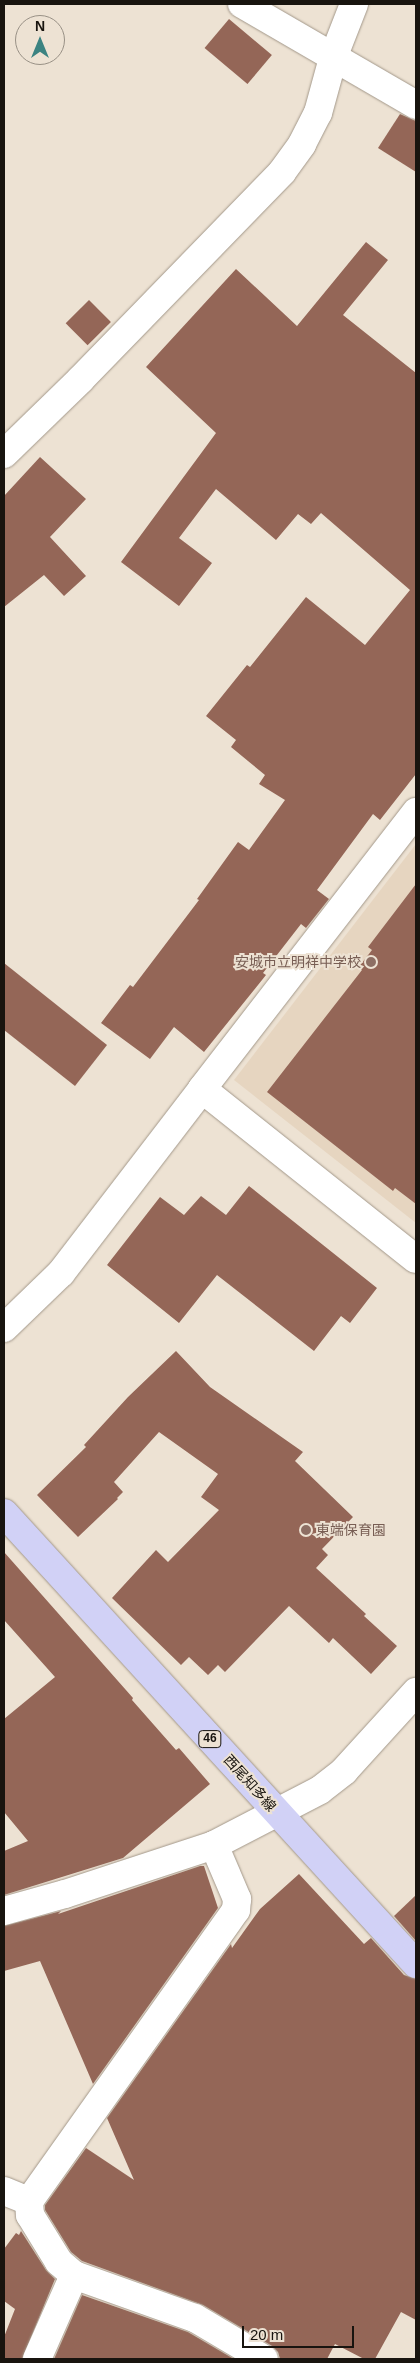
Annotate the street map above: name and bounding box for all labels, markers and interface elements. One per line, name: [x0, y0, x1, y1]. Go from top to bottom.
north arrow: [15, 15, 65, 65]
text: N: [35, 18, 45, 34]
place label: 安城市立明祥中学校: [235, 954, 361, 970]
marker: 安城市立明祥中学校: [365, 956, 377, 968]
place label: 東端保育園: [316, 1522, 386, 1538]
marker: 東端保育園: [300, 1524, 312, 1536]
road number: 46: [198, 1730, 222, 1748]
street label: 西尾知多線: [220, 1751, 280, 1815]
scale bar: [245, 2316, 358, 2348]
text: 20 m: [250, 2326, 283, 2343]

